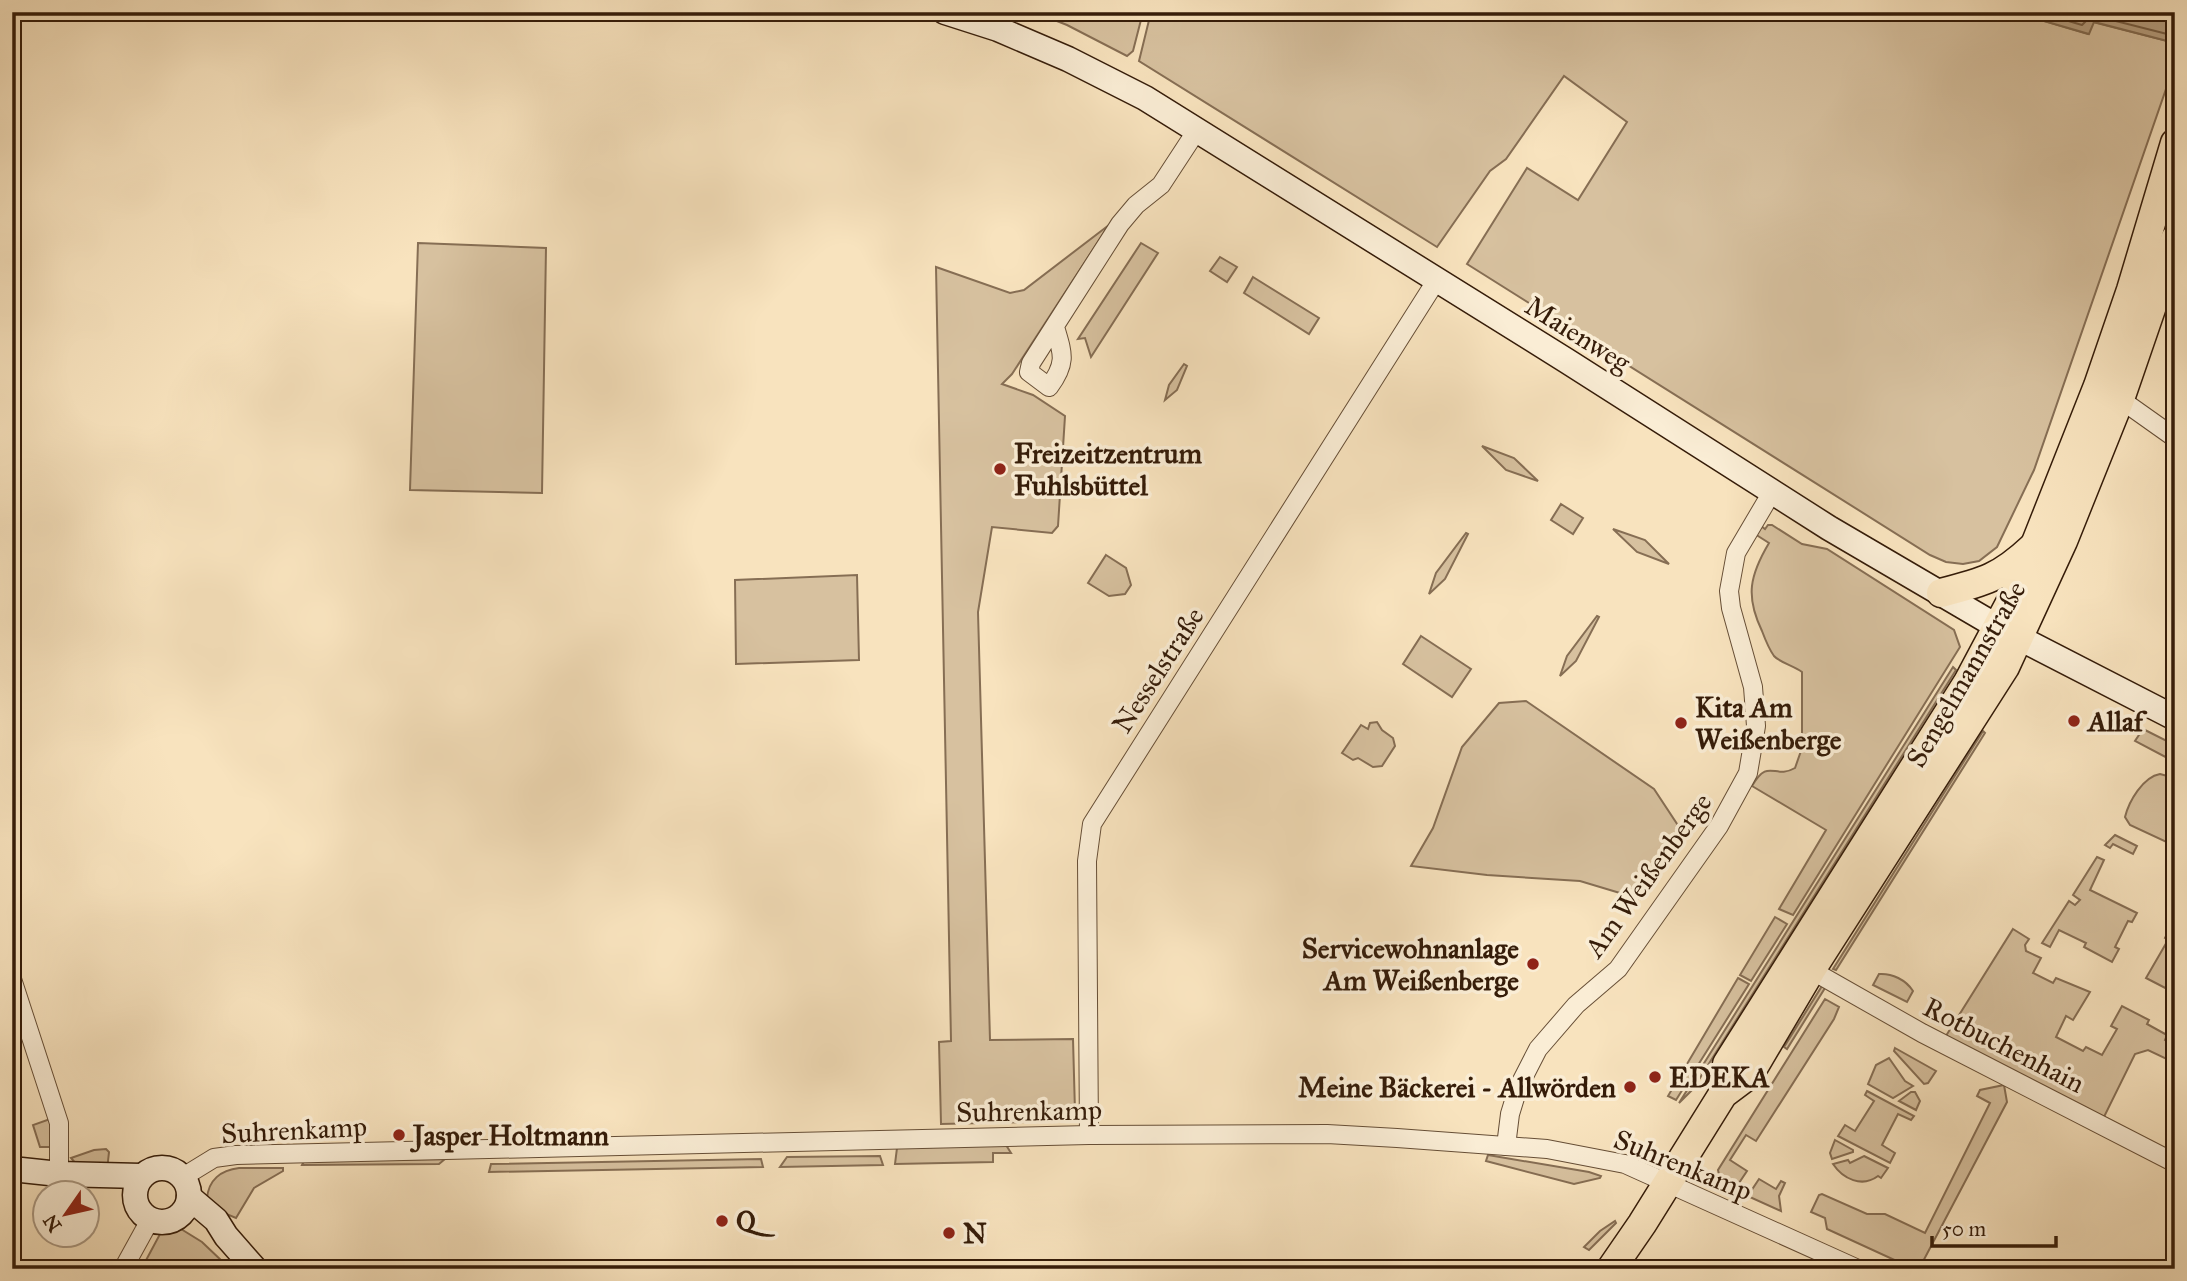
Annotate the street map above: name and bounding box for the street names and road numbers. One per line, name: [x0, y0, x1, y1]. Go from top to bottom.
street label: Maienweg: [1519, 288, 1638, 381]
street label: Sengelmannstraße: [1898, 575, 2034, 773]
street label: Nesselstraße: [1104, 600, 1212, 740]
street label: Am Weißenberge: [1576, 786, 1719, 965]
street label: Rotbuchenhain: [1917, 989, 2091, 1101]
street label: Suhrenkamp: [956, 1092, 1102, 1130]
street label: Suhrenkamp: [220, 1109, 368, 1151]
street label: Suhrenkamp: [1609, 1121, 1757, 1209]

